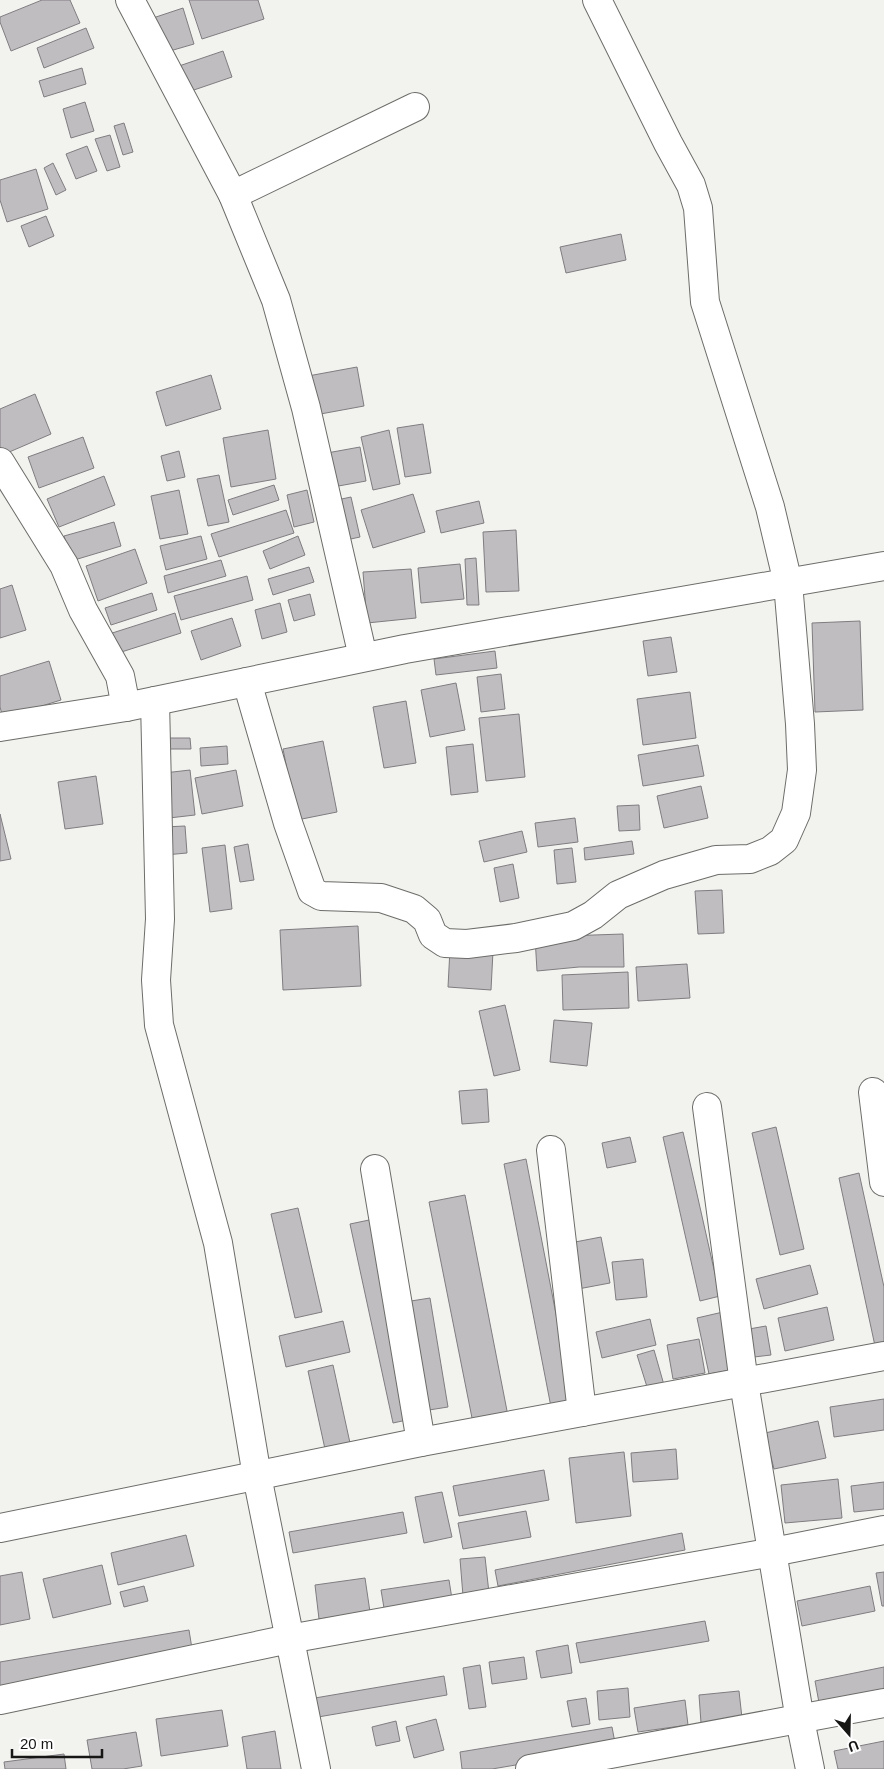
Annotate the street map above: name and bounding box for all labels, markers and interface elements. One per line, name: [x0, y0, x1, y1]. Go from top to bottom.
north arrow: [824, 1709, 874, 1759]
scale bar: [12, 1726, 102, 1758]
text: 20 m: [20, 1735, 53, 1752]
text: U: [846, 1737, 861, 1755]

